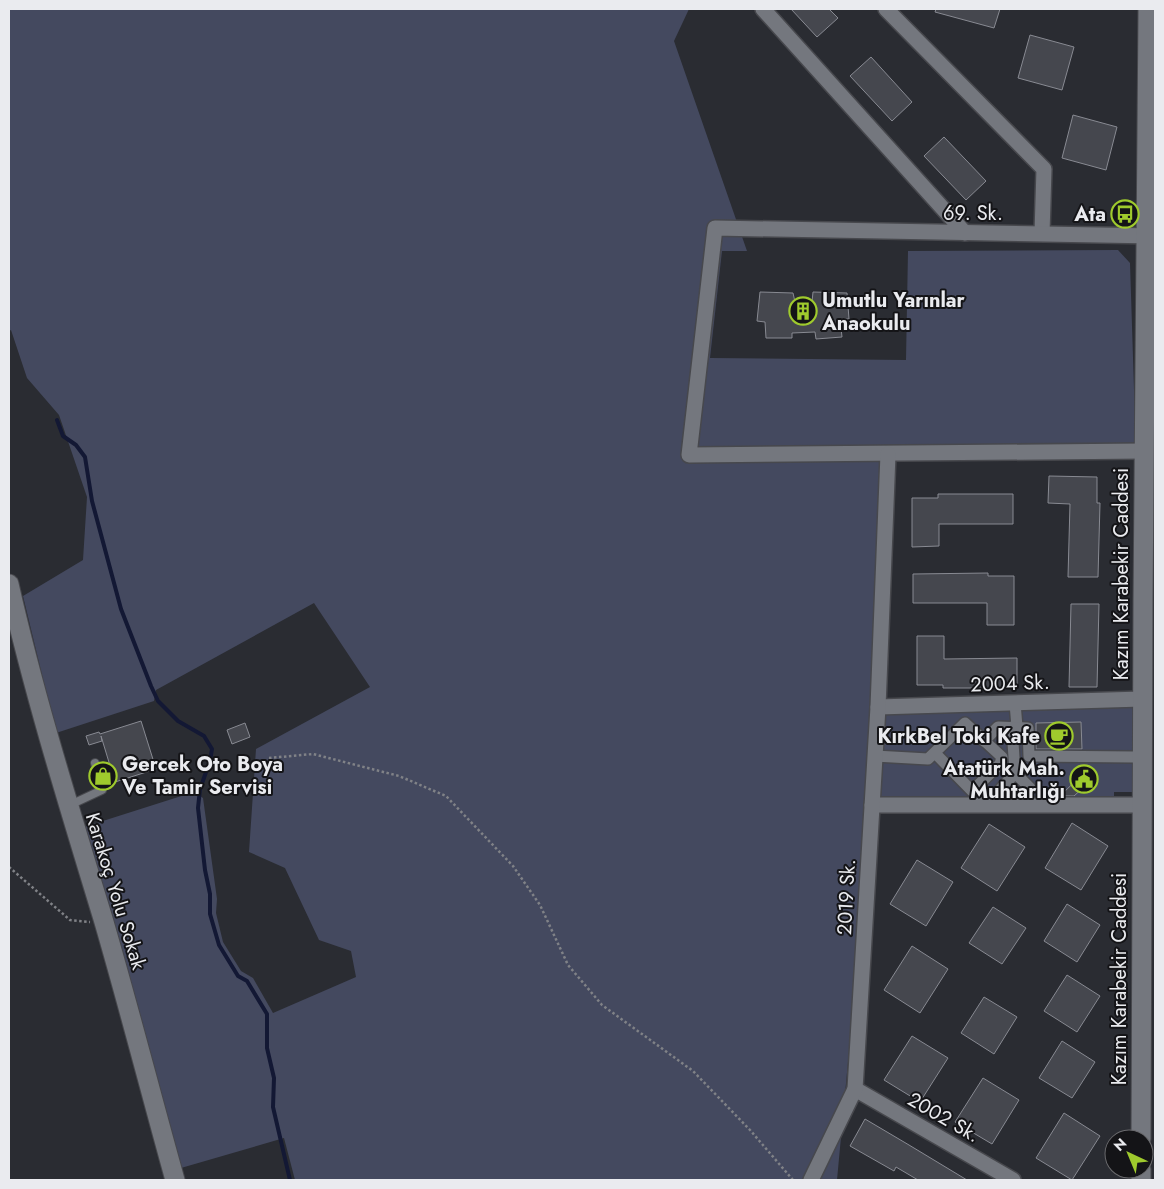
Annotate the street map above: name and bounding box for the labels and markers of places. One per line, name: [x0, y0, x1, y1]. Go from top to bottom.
bus stop icon: Ata: [1110, 199, 1140, 229]
place label: Ata: [1073, 200, 1106, 229]
place label: Umutlu Yarınlar Anaokulu: [821, 286, 966, 338]
building icon: Umutlu Yarınlar Anaokulu: [788, 296, 818, 326]
cafe icon: KırkBel Toki Kafe: [1044, 721, 1074, 751]
place label: KırkBel Toki Kafe: [877, 722, 1040, 751]
place label: Gercek Oto Boya Ve Tamir Servisi: [121, 750, 283, 802]
place label: Atatürk Mah. Muhtarlığı: [942, 754, 1065, 806]
shop icon: Gercek Oto Boya Ve Tamir Servisi: [88, 761, 118, 791]
public building icon: Atatürk Mah. Muhtarlığı: [1069, 764, 1099, 794]

